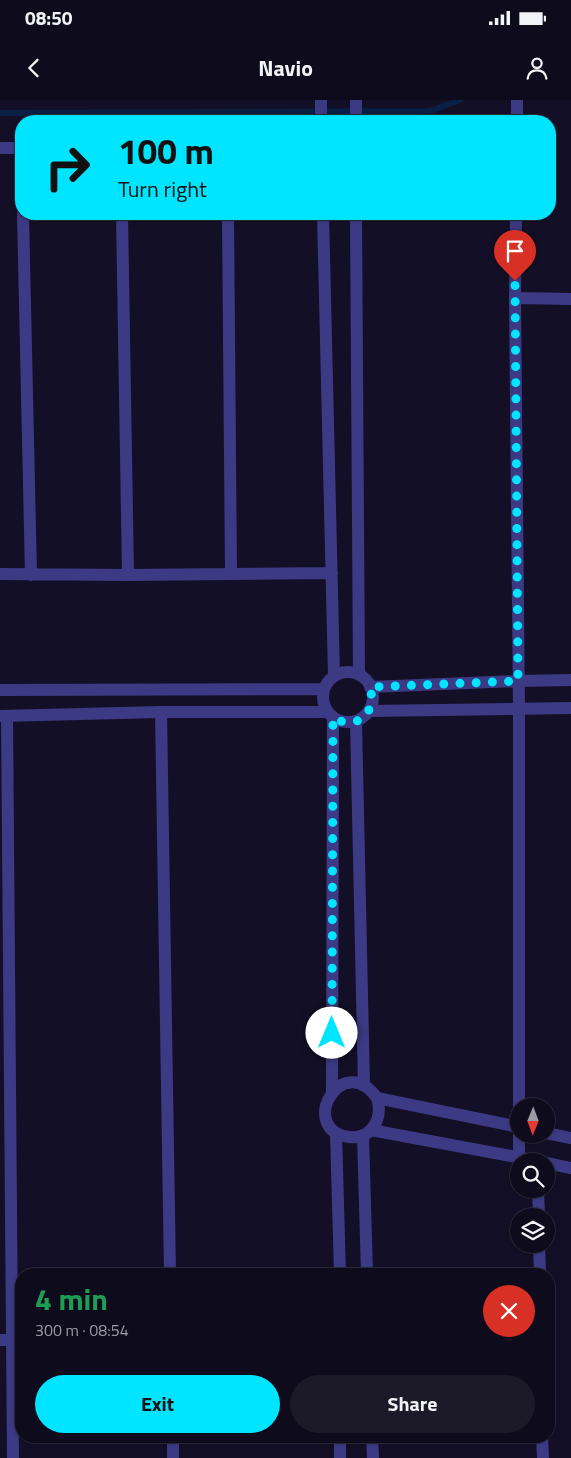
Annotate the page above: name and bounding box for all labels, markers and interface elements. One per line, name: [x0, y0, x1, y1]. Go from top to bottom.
text: 08:50: [25, 3, 72, 32]
text: Navio: [258, 51, 313, 85]
icon: back: [20, 54, 48, 82]
icon: person: [523, 54, 551, 82]
text: 100 m: [118, 124, 214, 178]
icon: right: [35, 135, 100, 200]
text: Turn right: [118, 172, 207, 206]
pin: [494, 230, 536, 281]
icon: arrive: [501, 237, 529, 265]
position arrow: [305, 1006, 357, 1058]
north arrow: [510, 1098, 555, 1142]
map controls: [510, 1098, 555, 1253]
button: search: [510, 1153, 555, 1198]
button: layers: [510, 1208, 555, 1253]
text: 4 min: [35, 1276, 108, 1322]
button: close: [483, 1285, 535, 1337]
text: 300 m · 08:54: [35, 1318, 129, 1342]
button: Exit: [35, 1375, 280, 1433]
button: Share: [290, 1375, 535, 1433]

